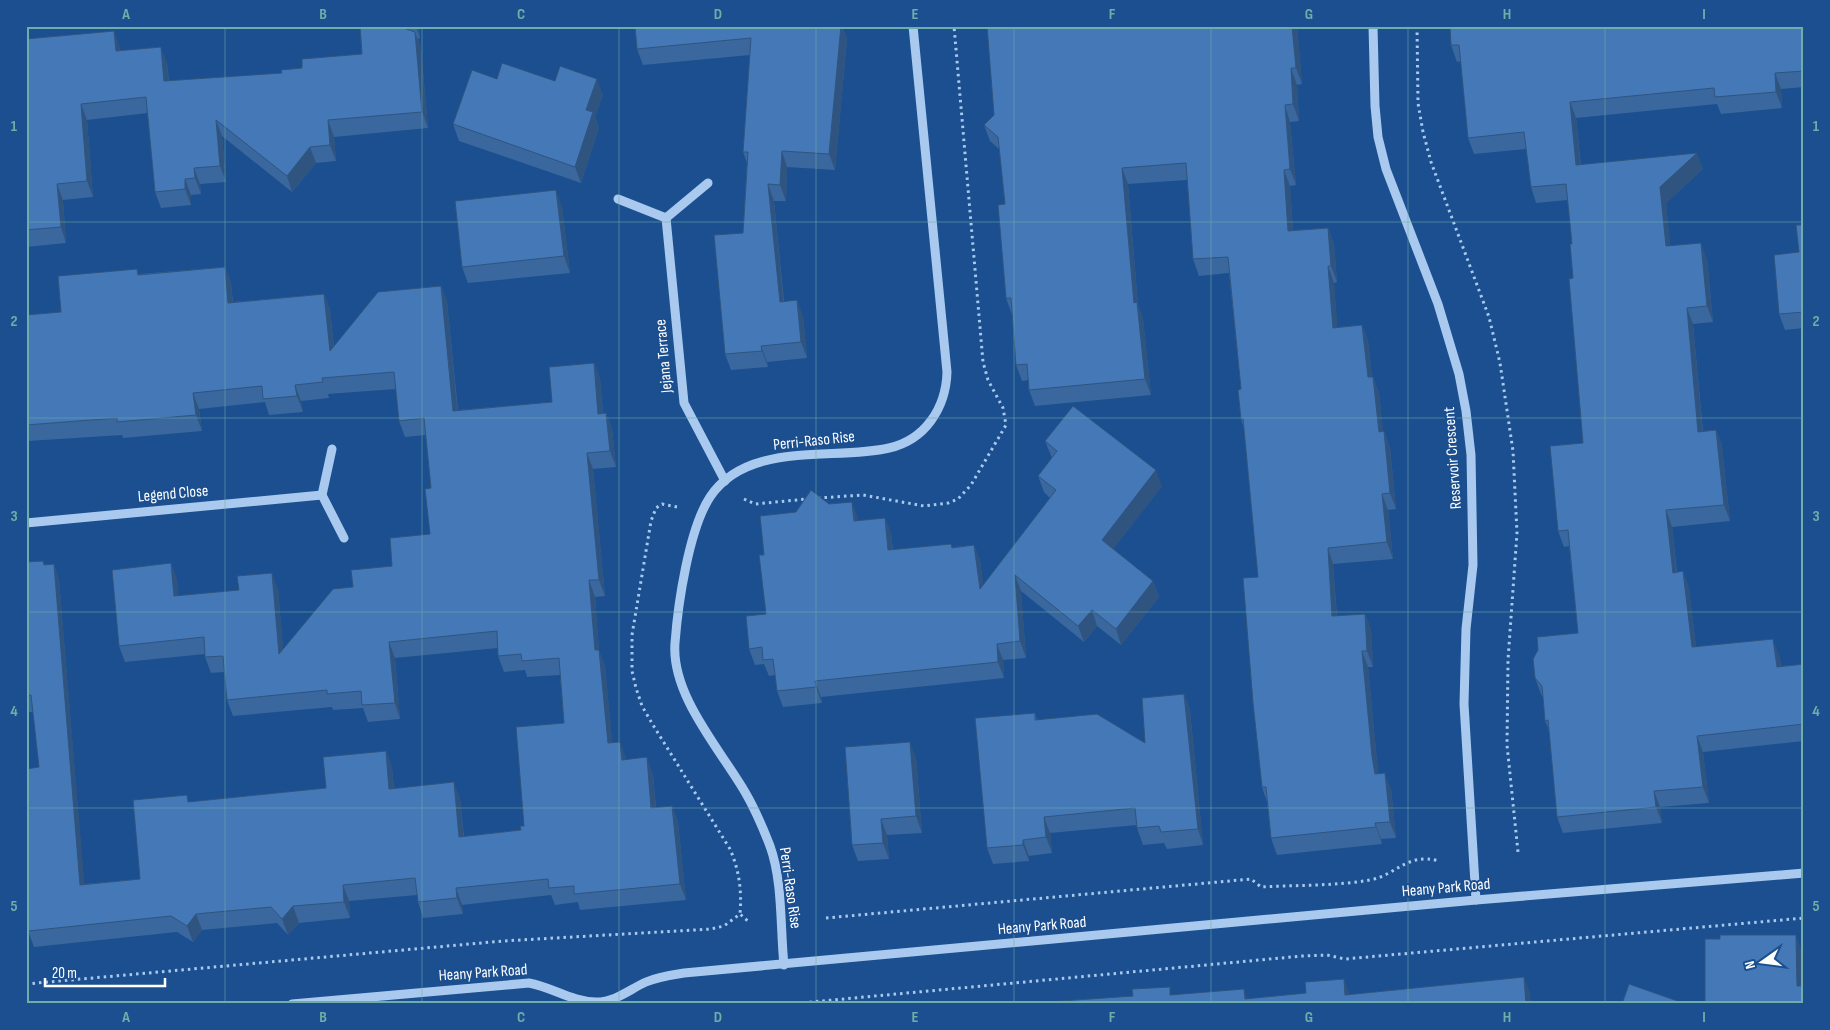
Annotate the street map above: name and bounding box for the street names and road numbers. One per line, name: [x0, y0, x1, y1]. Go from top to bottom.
street label: Jejana Terrace: [651, 318, 677, 395]
street label: Reservoir Crescent: [1440, 406, 1466, 510]
street label: Perri-Raso Rise: [772, 427, 856, 455]
street label: Legend Close: [137, 481, 209, 507]
street label: Perri-Raso Rise: [775, 846, 805, 930]
street label: Heany Park Road: [1401, 875, 1491, 901]
street label: Heany Park Road: [997, 913, 1087, 939]
street label: Heany Park Road: [438, 960, 528, 986]

